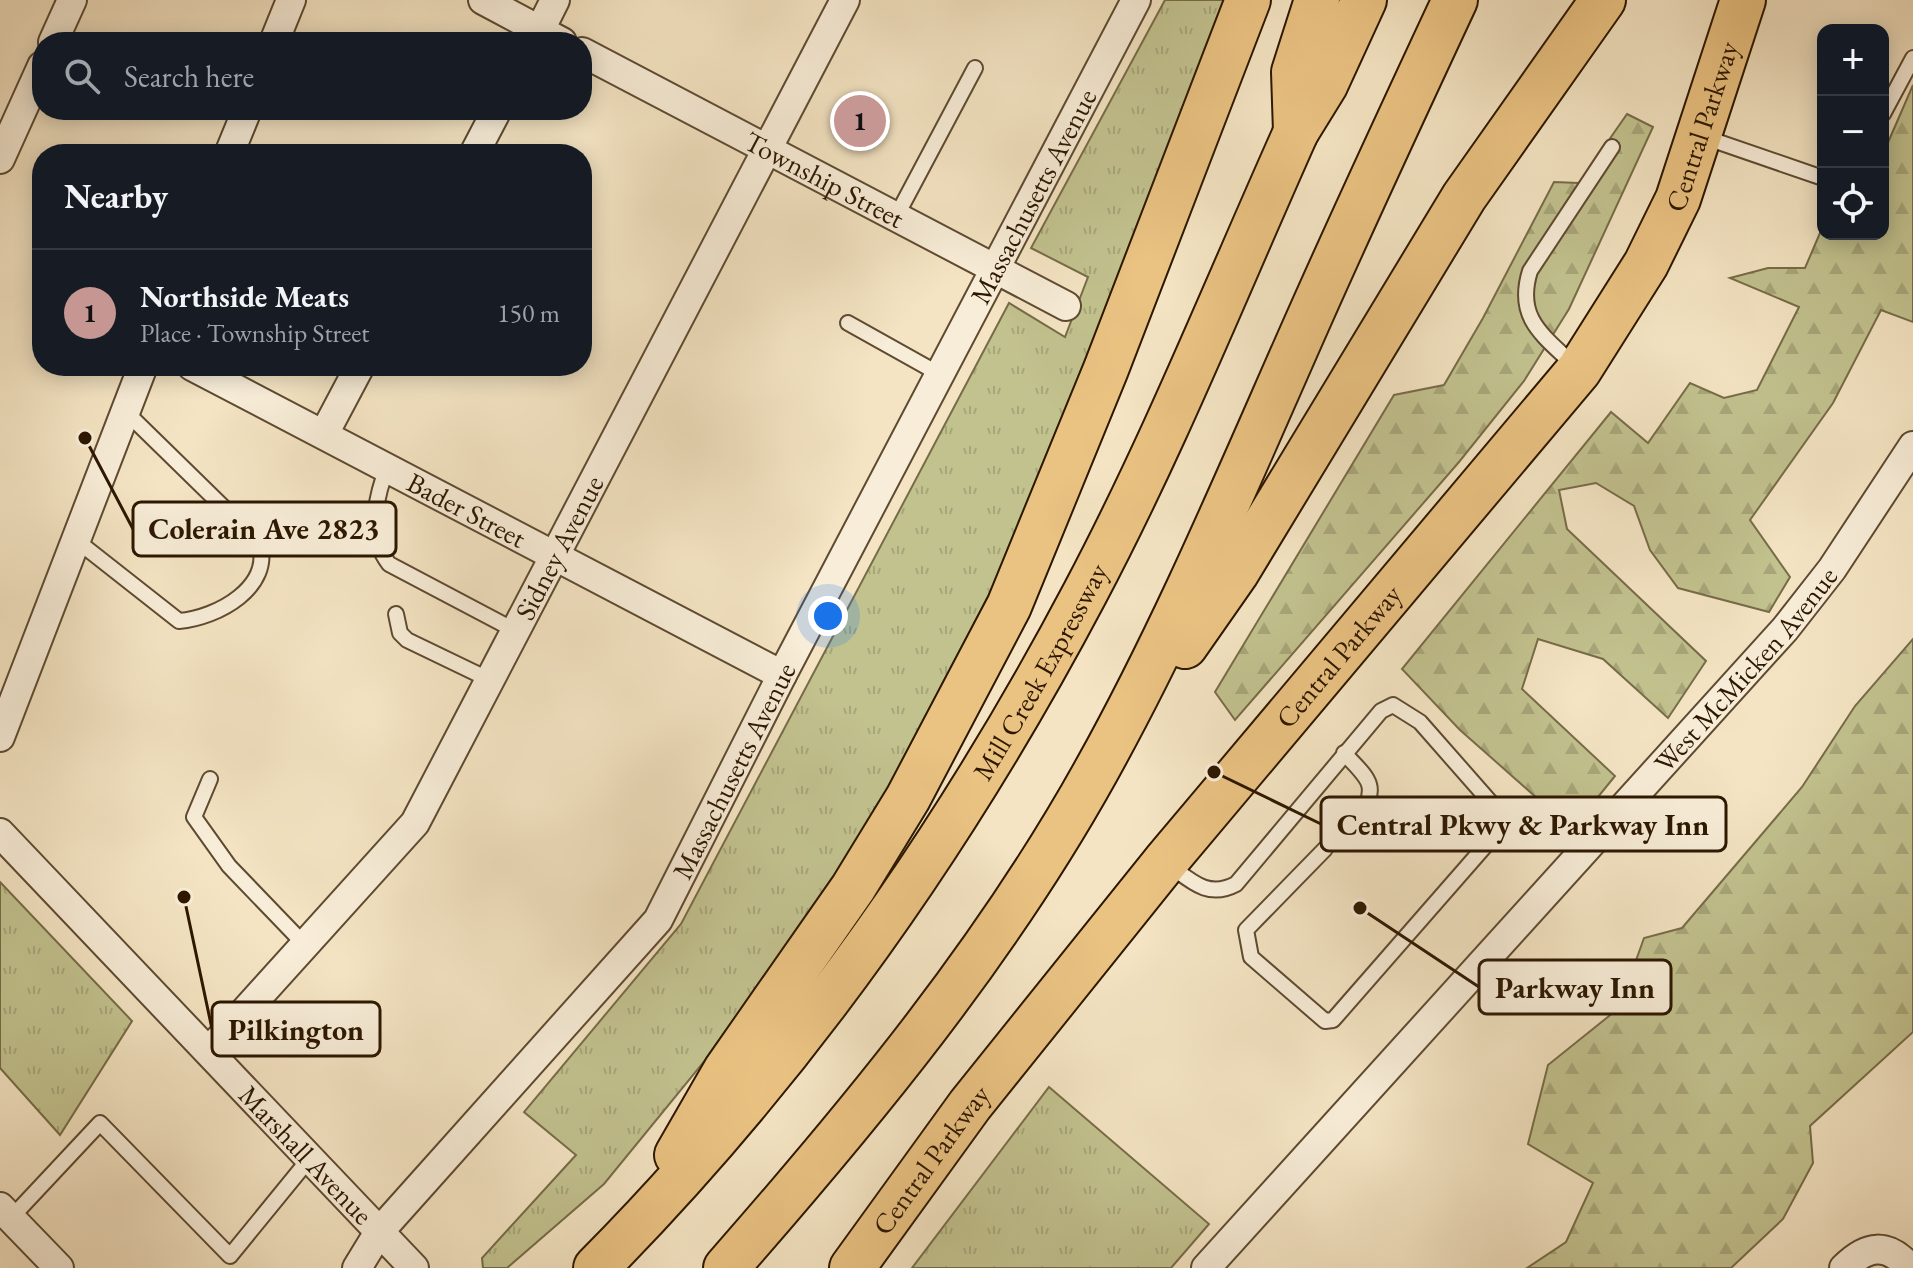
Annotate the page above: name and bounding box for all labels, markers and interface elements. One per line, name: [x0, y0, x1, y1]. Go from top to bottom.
map controls: [1817, 24, 1889, 240]
button: +: [1817, 24, 1889, 96]
search box: [32, 32, 592, 120]
street label: Central Parkway: [1656, 36, 1747, 218]
icon: search: [60, 54, 104, 98]
text: Search here: [124, 57, 254, 96]
street label: Massachusetts Avenue: [962, 82, 1104, 310]
pin: 1: [834, 91, 886, 151]
button: −: [1817, 96, 1889, 168]
street label: Township Street: [739, 123, 911, 236]
button: locate: [1817, 168, 1889, 240]
text: Nearby: [64, 174, 168, 218]
text: Northside Meats: [140, 277, 349, 316]
text: 1: [83, 296, 97, 330]
text: 150 m: [497, 296, 560, 330]
text: Place · Township Street: [140, 316, 369, 350]
street label: Bader Street: [401, 464, 532, 556]
street label: Sidney Avenue: [506, 469, 611, 626]
callout: Colerain Ave 2823: [133, 502, 396, 556]
text: Colerain Ave 2823: [148, 509, 380, 548]
street label: Mill Creek Expressway: [964, 556, 1116, 787]
street label: West McMicken Avenue: [1646, 559, 1845, 780]
street label: Central Parkway: [1268, 576, 1410, 735]
your location: [808, 596, 848, 636]
street label: Massachusetts Avenue: [664, 656, 803, 885]
callout: Central Pkwy & Parkway Inn: [1321, 797, 1726, 851]
text: Central Pkwy & Parkway Inn: [1337, 805, 1709, 844]
callout: Parkway Inn: [1479, 960, 1671, 1014]
text: Parkway Inn: [1495, 968, 1655, 1007]
callout: Pilkington: [212, 1002, 380, 1056]
text: Pilkington: [228, 1010, 364, 1049]
street label: Marshall Avenue: [231, 1077, 381, 1232]
street label: Central Parkway: [864, 1077, 998, 1242]

